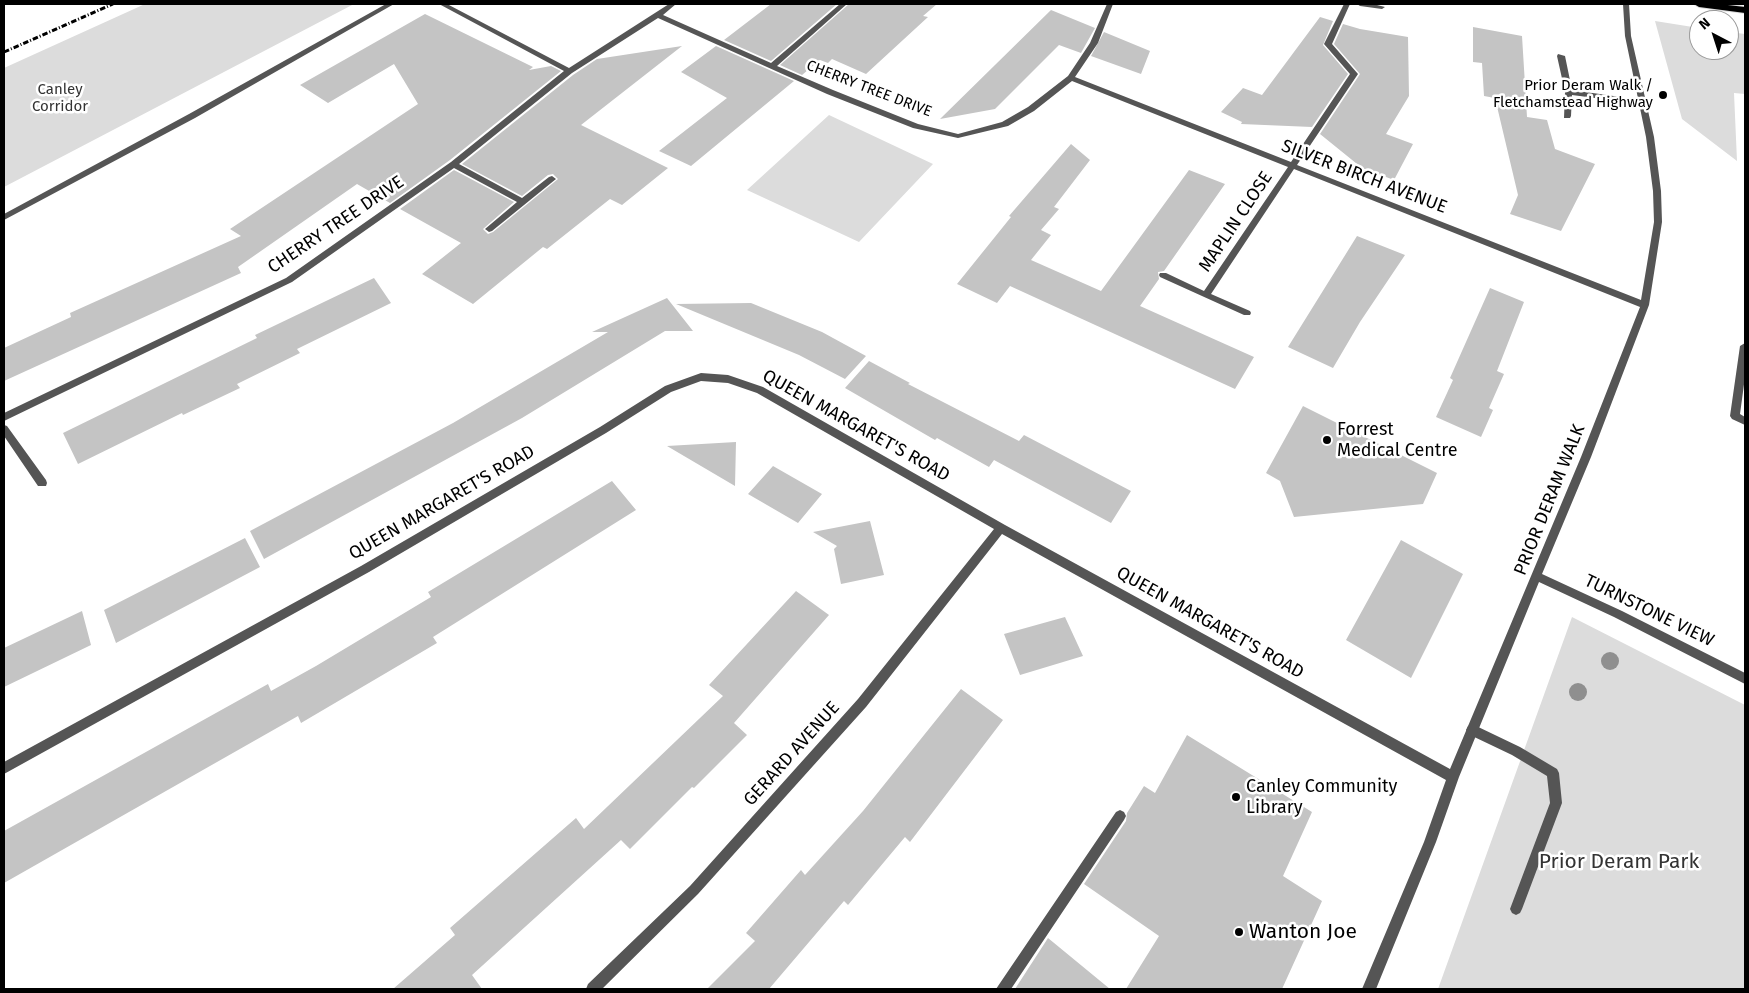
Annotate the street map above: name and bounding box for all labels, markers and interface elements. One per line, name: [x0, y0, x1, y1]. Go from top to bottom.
north arrow: [1689, 10, 1739, 60]
text: N: [1696, 14, 1714, 33]
street label: CHERRY TREE DRIVE: [804, 57, 934, 121]
place label: Prior Deram Walk / Fletchamstead Highway: [1493, 77, 1653, 112]
park label: Canley Corridor: [32, 81, 88, 116]
marker: Prior Deram Walk / Fletchamstead Highway: [1657, 89, 1669, 101]
street label: SILVER BIRCH AVENUE: [1278, 135, 1450, 219]
street label: MAPLIN CLOSE: [1195, 168, 1277, 276]
street label: CHERRY TREE DRIVE: [264, 171, 408, 279]
street label: QUEEN MARGARET'S ROAD: [759, 365, 953, 487]
place label: Forrest Medical Centre: [1337, 419, 1458, 462]
street label: PRIOR DERAM WALK: [1510, 421, 1590, 579]
marker: Forrest Medical Centre: [1321, 434, 1333, 446]
street label: QUEEN MARGARET'S ROAD: [345, 441, 539, 565]
street label: QUEEN MARGARET'S ROAD: [1113, 562, 1307, 684]
street label: TURNSTONE VIEW: [1581, 570, 1717, 652]
street label: GERARD AVENUE: [739, 697, 845, 811]
place label: Canley Community Library: [1246, 776, 1397, 819]
marker: Canley Community Library: [1230, 791, 1242, 803]
park label: Prior Deram Park: [1539, 849, 1699, 875]
place label: Wanton Joe: [1249, 919, 1357, 945]
marker: Wanton Joe: [1233, 926, 1245, 938]

